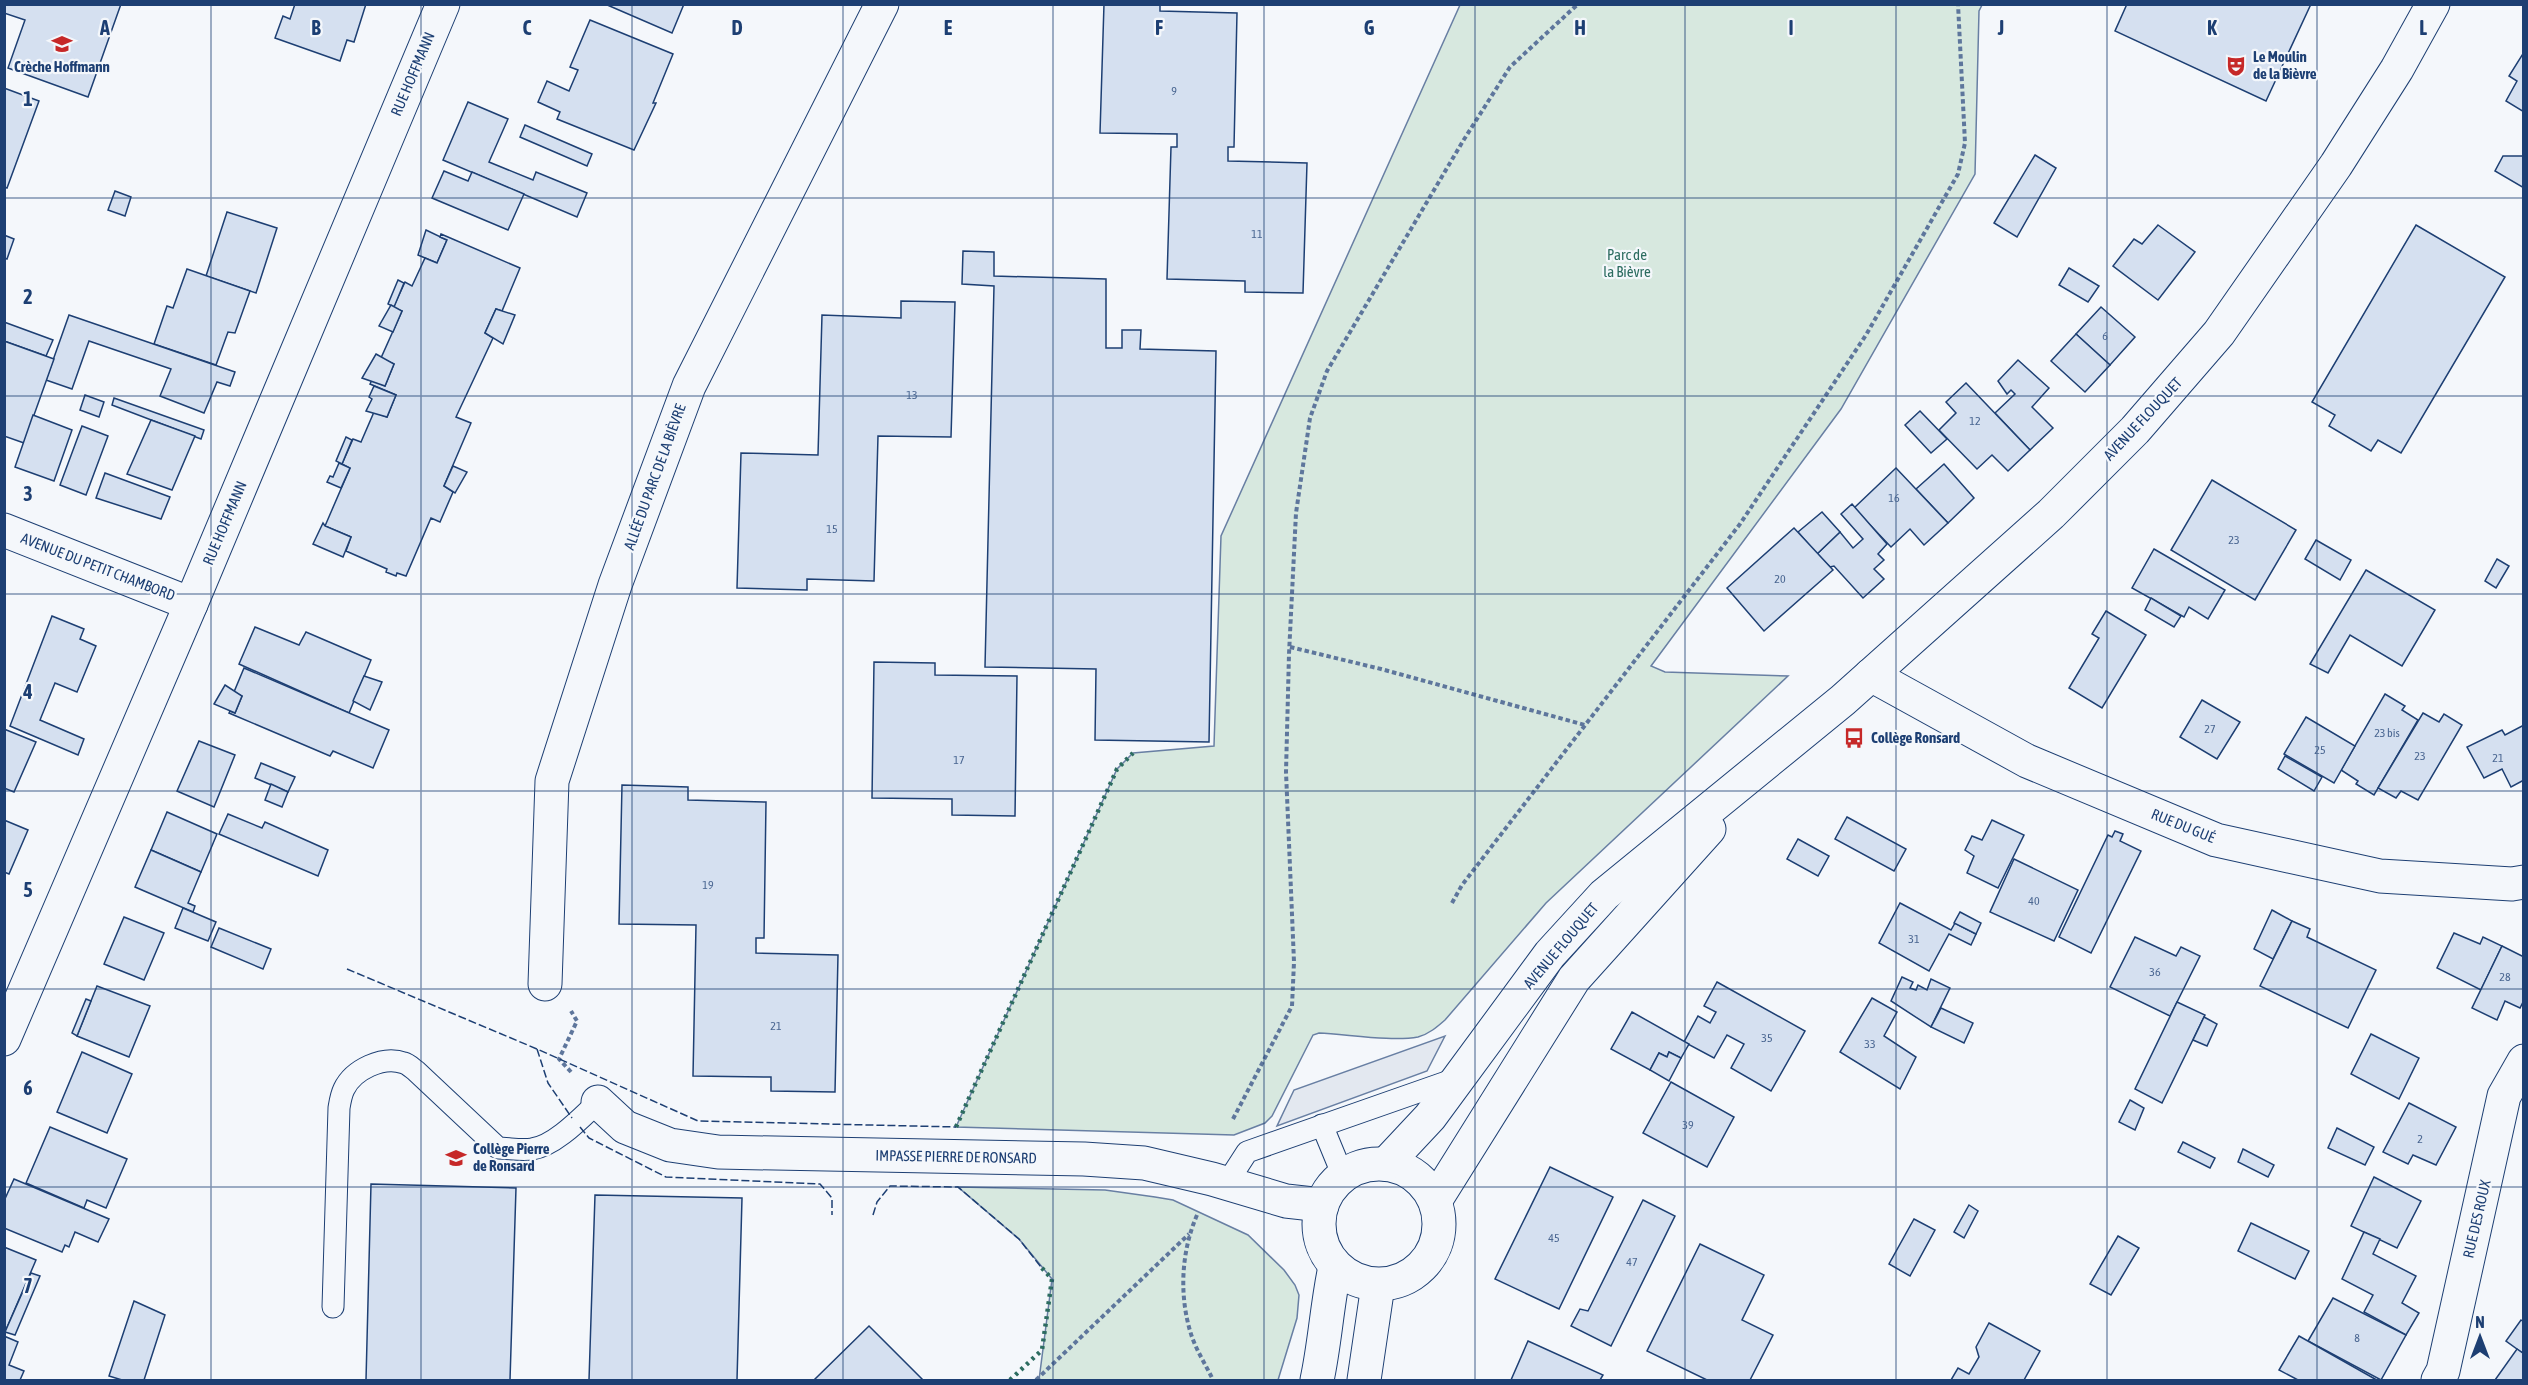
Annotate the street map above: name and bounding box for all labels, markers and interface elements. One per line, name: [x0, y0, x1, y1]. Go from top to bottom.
text: A: [99, 16, 110, 39]
text: B: [311, 16, 321, 39]
text: C: [523, 16, 532, 39]
text: D: [731, 16, 743, 39]
text: E: [944, 16, 953, 39]
text: F: [1155, 16, 1163, 39]
text: G: [1364, 16, 1375, 39]
text: H: [1574, 16, 1586, 39]
text: I: [1788, 16, 1794, 39]
text: J: [1997, 16, 2004, 39]
text: K: [2207, 16, 2217, 39]
text: L: [2419, 16, 2427, 39]
street label: RUE HOFFMANN: [387, 29, 438, 118]
school or university icon: Crèche Hoffmann: [50, 32, 74, 56]
place label: Le Moulin de la Bièvre: [2253, 48, 2317, 82]
theatre icon: Le Moulin de la Bièvre: [2224, 54, 2248, 78]
place label: Crèche Hoffmann: [14, 58, 110, 75]
house number: 9: [1171, 84, 1177, 98]
text: 1: [23, 87, 33, 110]
house number: 11: [1251, 227, 1263, 241]
park label: Parc de la Bièvre: [1603, 246, 1651, 280]
text: 2: [23, 285, 33, 308]
house number: 6: [2102, 329, 2108, 343]
street label: AVENUE FLOUQUET: [2100, 374, 2186, 463]
house number: 13: [906, 388, 918, 402]
street label: ALLÉE DU PARC DE LA BIÈVRE: [620, 401, 689, 552]
house number: 12: [1969, 414, 1981, 428]
street label: RUE HOFFMANN: [199, 478, 250, 567]
text: 3: [23, 482, 33, 505]
house number: 16: [1888, 491, 1900, 505]
house number: 15: [826, 522, 838, 536]
street label: AVENUE DU PETIT CHAMBORD: [19, 529, 178, 604]
house number: 23: [2228, 533, 2240, 547]
house number: 20: [1774, 572, 1786, 586]
text: 4: [22, 680, 33, 703]
house number: 27: [2204, 722, 2216, 736]
bus stop icon: Collège Ronsard: [1842, 726, 1866, 750]
house number: 23 bis: [2374, 726, 2400, 740]
place label: Collège Ronsard: [1871, 729, 1960, 746]
house number: 25: [2314, 743, 2326, 757]
house number: 23: [2414, 749, 2426, 763]
house number: 21: [2492, 751, 2504, 765]
house number: 17: [953, 753, 965, 767]
street label: RUE DU GUÉ: [2149, 805, 2218, 846]
text: 5: [23, 878, 33, 901]
house number: 19: [702, 878, 714, 892]
house number: 40: [2028, 894, 2040, 908]
street label: AVENUE FLOUQUET: [1520, 899, 1602, 992]
house number: 31: [1908, 932, 1920, 946]
house number: 36: [2149, 965, 2161, 979]
house number: 28: [2499, 970, 2511, 984]
house number: 21: [770, 1019, 782, 1033]
house number: 35: [1761, 1031, 1773, 1045]
house number: 33: [1864, 1037, 1876, 1051]
text: 6: [23, 1076, 33, 1099]
house number: 39: [1682, 1118, 1694, 1132]
house number: 2: [2417, 1132, 2423, 1146]
place label: Collège Pierre de Ronsard: [473, 1140, 550, 1174]
school or university icon: Collège Pierre de Ronsard: [444, 1146, 468, 1170]
street label: IMPASSE PIERRE DE RONSARD: [875, 1147, 1037, 1166]
street label: RUE DES ROUX: [2459, 1178, 2494, 1260]
house number: 45: [1548, 1231, 1560, 1245]
house number: 47: [1626, 1255, 1638, 1269]
text: 7: [23, 1274, 33, 1297]
north arrow: [2450, 1307, 2510, 1367]
text: N: [2475, 1313, 2485, 1331]
house number: 8: [2354, 1331, 2360, 1345]

